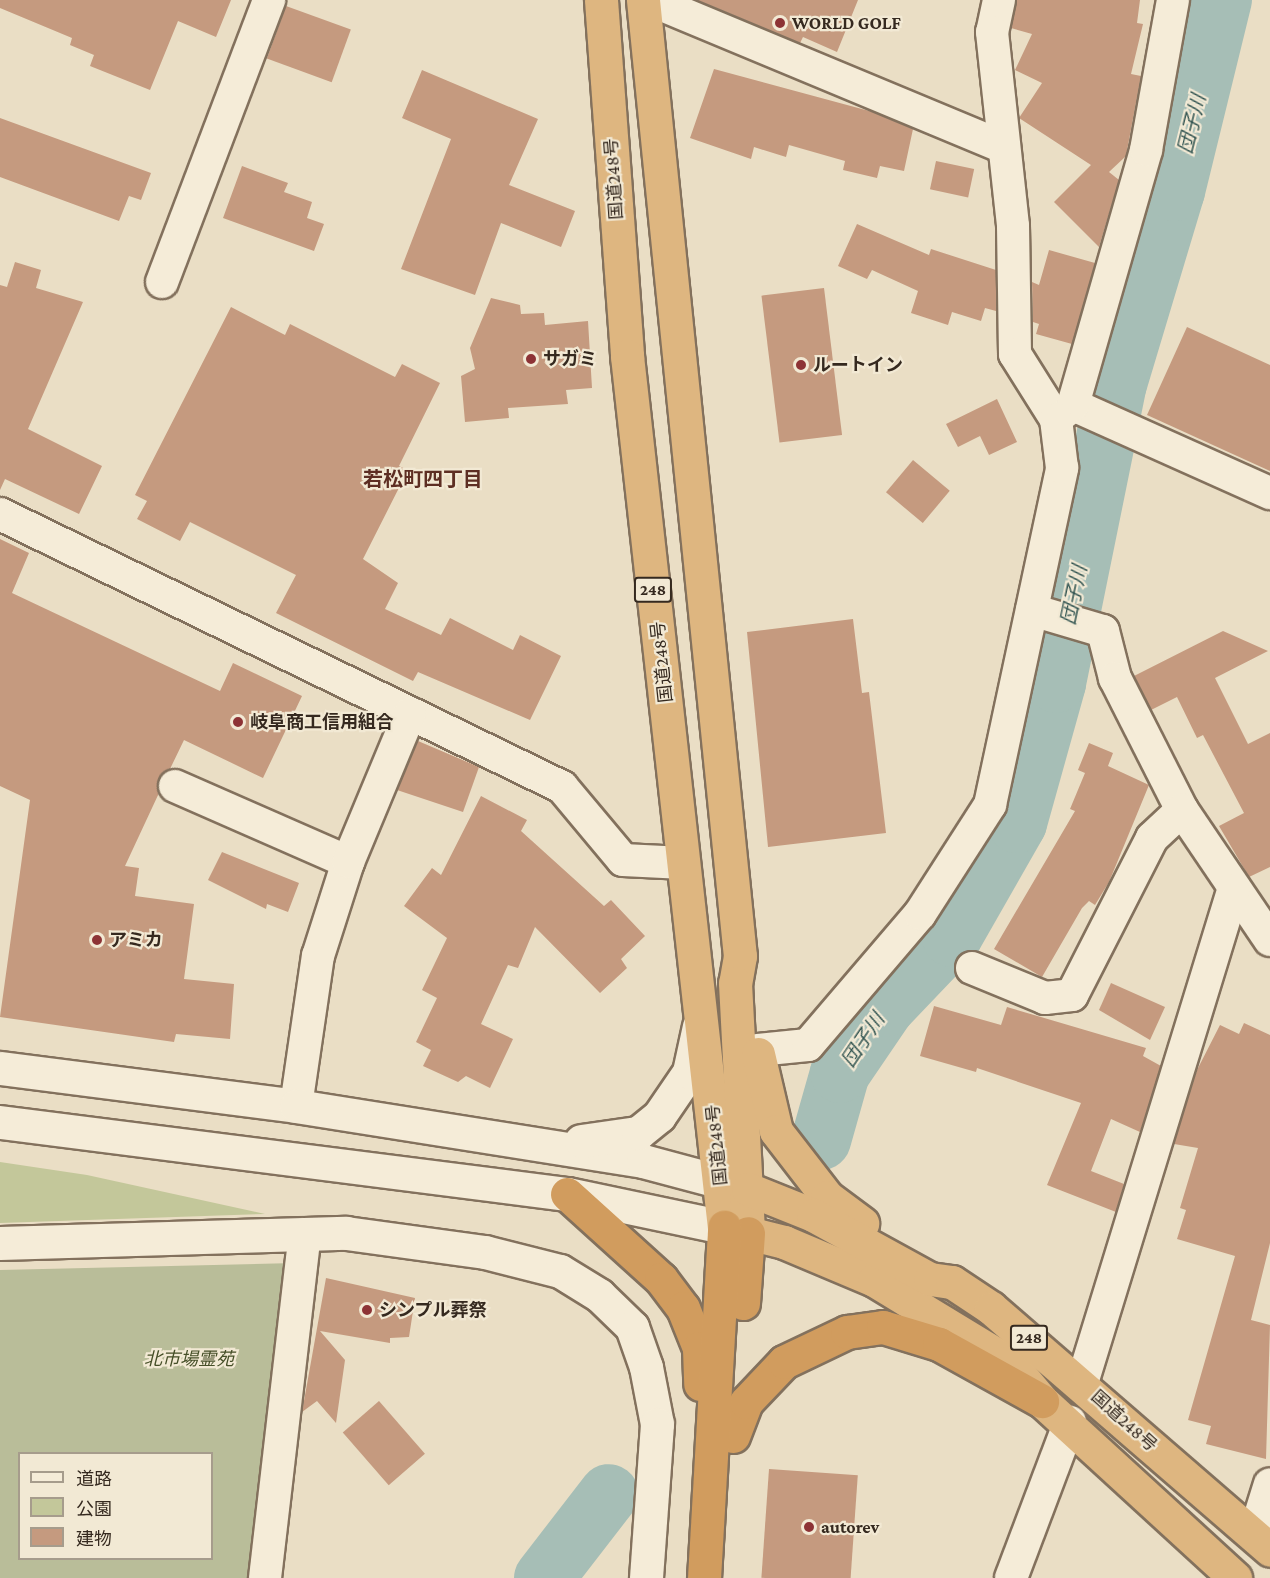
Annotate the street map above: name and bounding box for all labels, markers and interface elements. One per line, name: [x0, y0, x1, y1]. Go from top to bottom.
place label: WORLD GOLF: [792, 12, 901, 34]
marker: WORLD GOLF: [773, 16, 787, 30]
water label: 団子川: [1173, 92, 1211, 156]
street label: 国道248号: [600, 138, 628, 220]
place label: サガミ: [543, 348, 597, 370]
marker: サガミ: [524, 352, 538, 366]
place label: ルートイン: [813, 354, 903, 376]
marker: ルートイン: [794, 358, 808, 372]
district label: 若松町四丁目: [363, 467, 483, 491]
water label: 団子川: [1056, 563, 1092, 627]
road number: 248: [634, 577, 672, 603]
street label: 国道248号: [647, 620, 677, 704]
place label: 岐阜商工信用組合: [250, 711, 394, 733]
marker: 岐阜商工信用組合: [231, 715, 245, 729]
place label: アミカ: [109, 929, 163, 951]
marker: アミカ: [90, 933, 104, 947]
water label: 団子川: [836, 1008, 890, 1072]
street label: 国道248号: [702, 1103, 732, 1187]
place label: シンプル葬祭: [379, 1299, 487, 1321]
marker: シンプル葬祭: [360, 1303, 374, 1317]
road number: 248: [1010, 1325, 1048, 1351]
park label: 北市場霊苑: [144, 1348, 234, 1370]
street label: 国道248号: [1087, 1386, 1161, 1456]
legend: [18, 1452, 213, 1560]
text: 道路: [76, 1469, 112, 1489]
text: 公園: [76, 1499, 112, 1519]
place label: autorev: [821, 1516, 879, 1538]
marker: autorev: [802, 1520, 816, 1534]
text: 建物: [76, 1529, 112, 1549]

